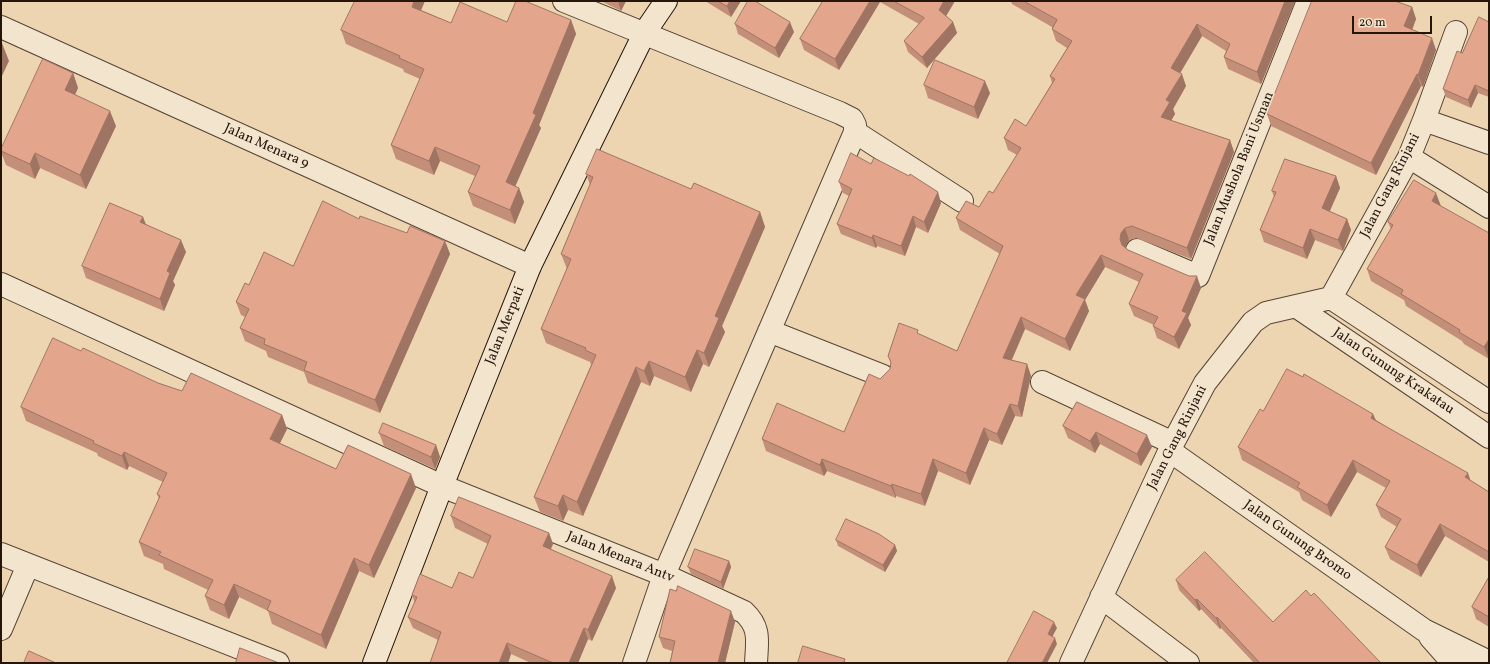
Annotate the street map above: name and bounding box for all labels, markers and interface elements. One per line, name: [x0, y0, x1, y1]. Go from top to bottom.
scale bar: [1354, 8, 1434, 34]
text: 20 m: [1359, 15, 1386, 31]
street label: Jalan Mushola Bani Usman: [1201, 90, 1279, 248]
street label: Jalan Menara 9: [221, 121, 311, 173]
street label: Jalan Gang Rinjani: [1357, 131, 1425, 241]
street label: Jalan Merpati: [483, 284, 529, 368]
street label: Jalan Gunung Krakatau: [1329, 325, 1457, 419]
street label: Jalan Gang Rinjani: [1144, 383, 1212, 493]
street label: Jalan Gunung Bromo: [1240, 497, 1354, 585]
street label: Jalan Menara Antv: [564, 529, 676, 587]

